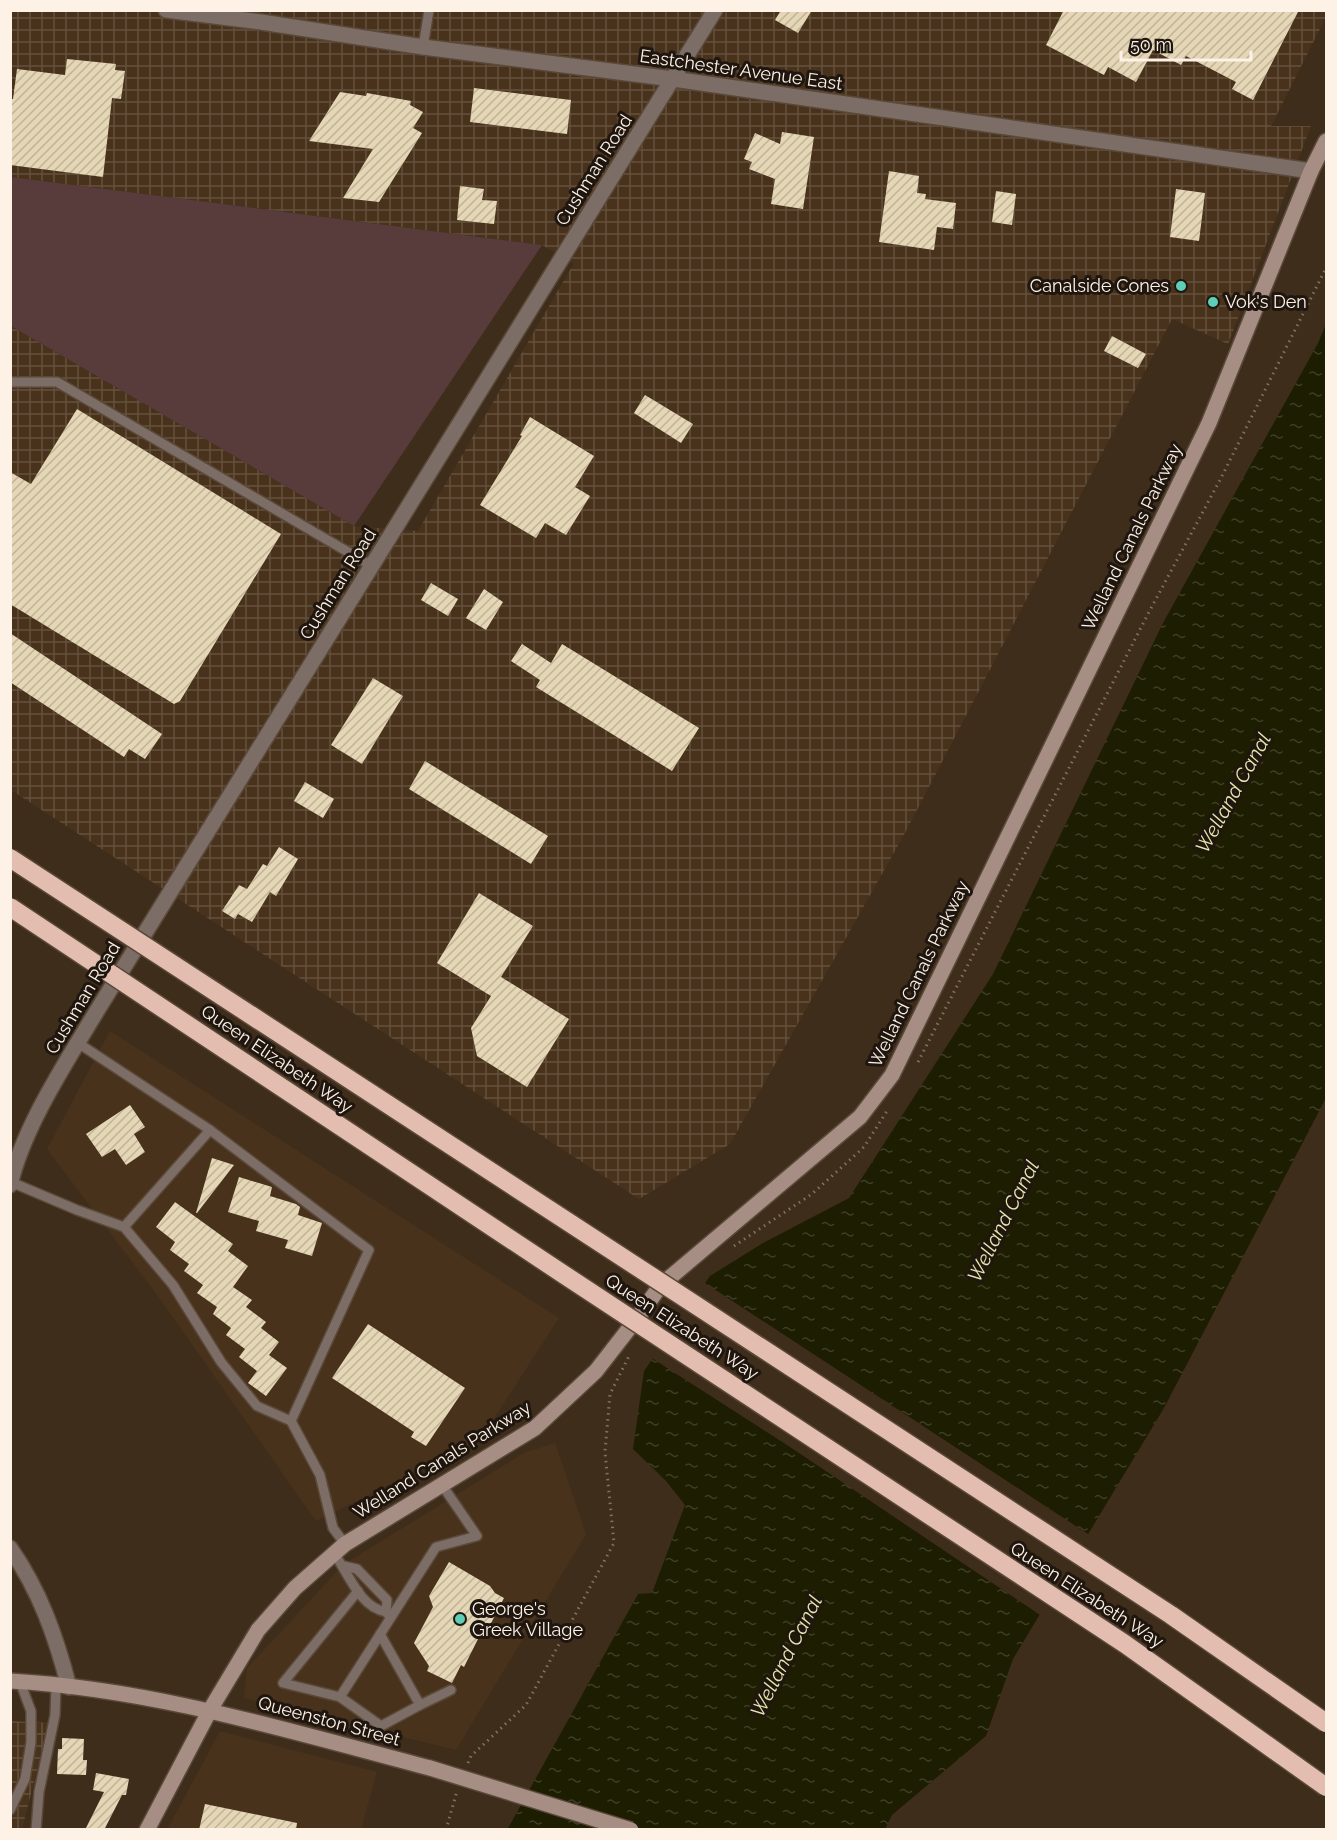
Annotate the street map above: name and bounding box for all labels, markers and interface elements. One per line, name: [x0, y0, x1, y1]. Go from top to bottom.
scale bar: [1121, 24, 1252, 62]
text: 50 m: [1130, 34, 1172, 55]
street label: Eastchester Avenue East: [638, 45, 844, 94]
street label: Cushman Road: [551, 110, 636, 229]
place label: Canalside Cones: [1030, 275, 1169, 296]
marker: Canalside Cones: [1174, 279, 1188, 293]
place label: Vok's Den: [1225, 291, 1307, 312]
marker: Vok's Den: [1206, 295, 1220, 309]
street label: Welland Canals Parkway: [1077, 440, 1186, 634]
street label: Cushman Road: [295, 524, 380, 643]
water label: Welland Canal: [1190, 729, 1276, 857]
street label: Welland Canals Parkway: [864, 877, 973, 1071]
street label: Cushman Road: [41, 938, 124, 1058]
street label: Queen Elizabeth Way: [198, 1000, 357, 1117]
water label: Welland Canal: [962, 1156, 1044, 1286]
street label: Queen Elizabeth Way: [602, 1269, 763, 1384]
street label: Welland Canals Parkway: [349, 1396, 534, 1523]
street label: Queen Elizabeth Way: [1007, 1537, 1168, 1652]
water label: Welland Canal: [745, 1591, 827, 1721]
place label: George's Greek Village: [472, 1598, 583, 1640]
marker: George's Greek Village: [453, 1612, 467, 1626]
street label: Queenston Street: [256, 1691, 402, 1750]

